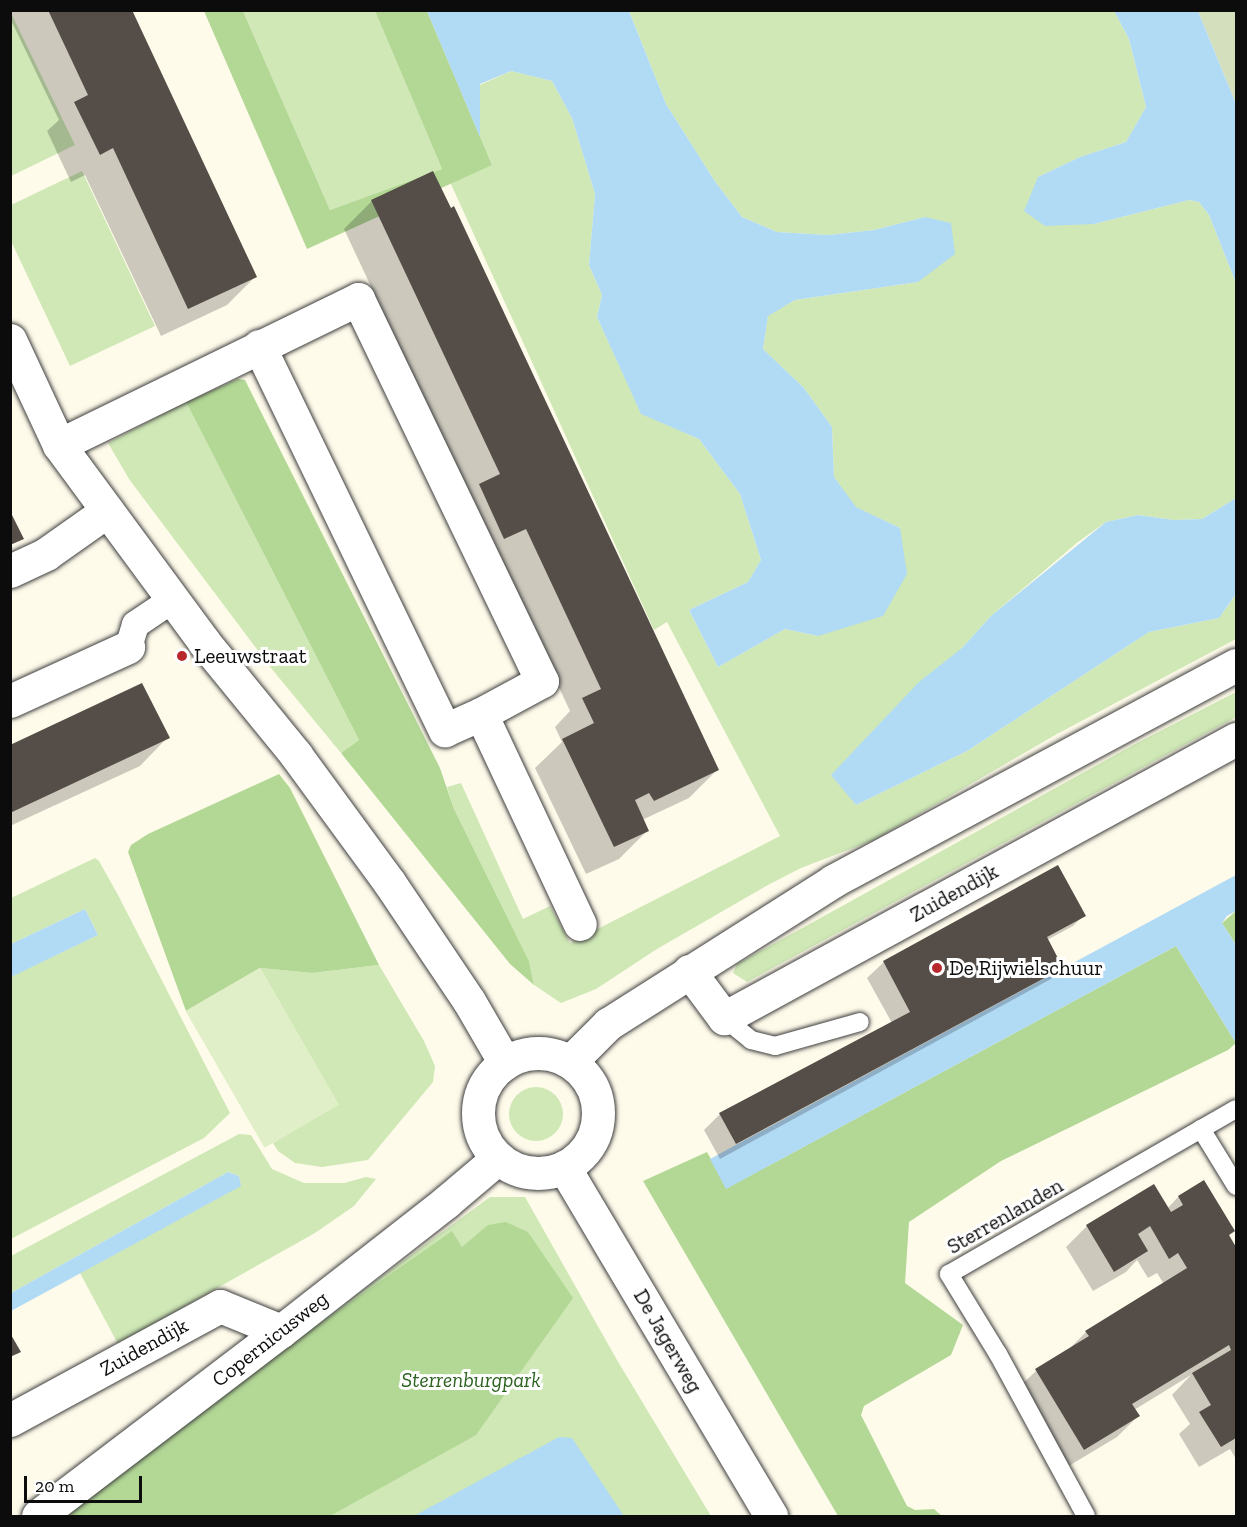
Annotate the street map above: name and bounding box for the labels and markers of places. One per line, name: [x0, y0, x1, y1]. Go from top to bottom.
place label: Leeuwstraat: [194, 643, 306, 669]
marker: Leeuwstraat: [175, 649, 189, 663]
place label: De Rijwielschuur: [949, 955, 1103, 981]
marker: De Rijwielschuur: [930, 961, 944, 975]

